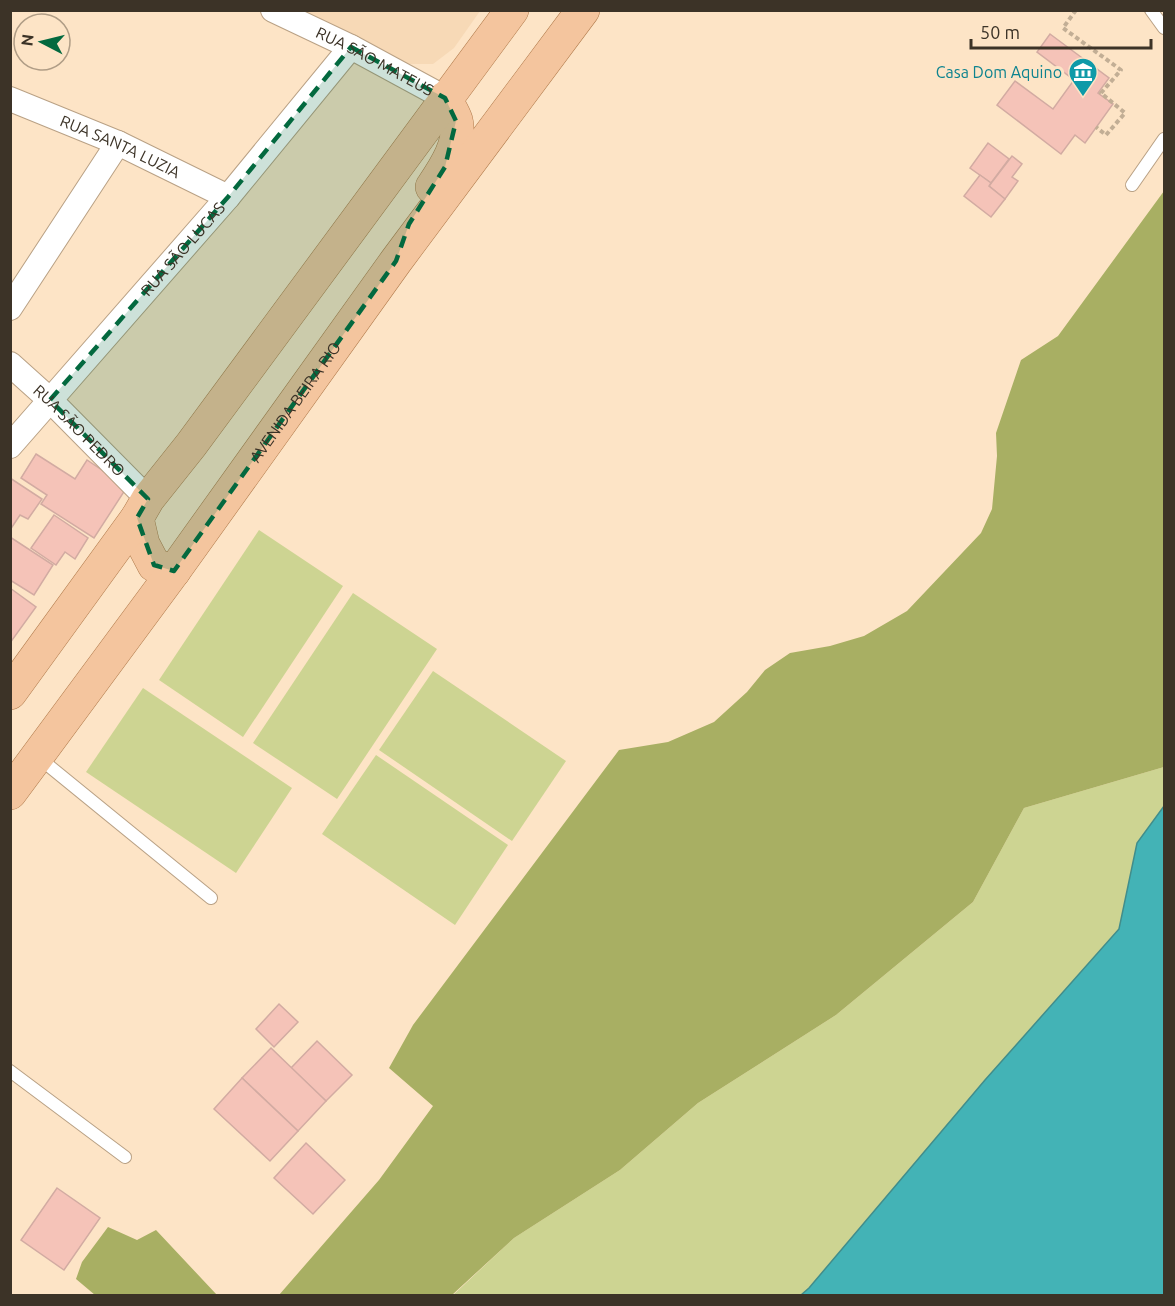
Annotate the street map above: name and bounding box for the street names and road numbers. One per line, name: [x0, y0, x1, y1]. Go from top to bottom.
street label: RUA SÃO MATEUS: [313, 23, 437, 99]
street label: RUA SANTA LUZIA: [58, 111, 184, 181]
street label: RUA SÃO LUCAS: [137, 199, 228, 299]
street label: AVENIDA BEIRA RIO: [246, 338, 344, 466]
street label: RUA SÃO PEDRO: [30, 381, 129, 480]

